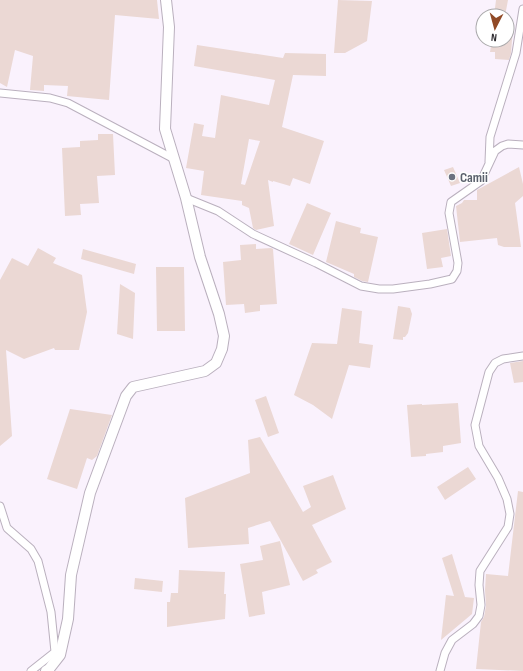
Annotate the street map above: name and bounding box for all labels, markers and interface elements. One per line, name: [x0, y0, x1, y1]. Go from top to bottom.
north arrow: [475, 8, 515, 48]
text: N: [490, 31, 498, 44]
place label: Camii: [460, 169, 488, 186]
marker: Camii: [447, 172, 457, 182]

